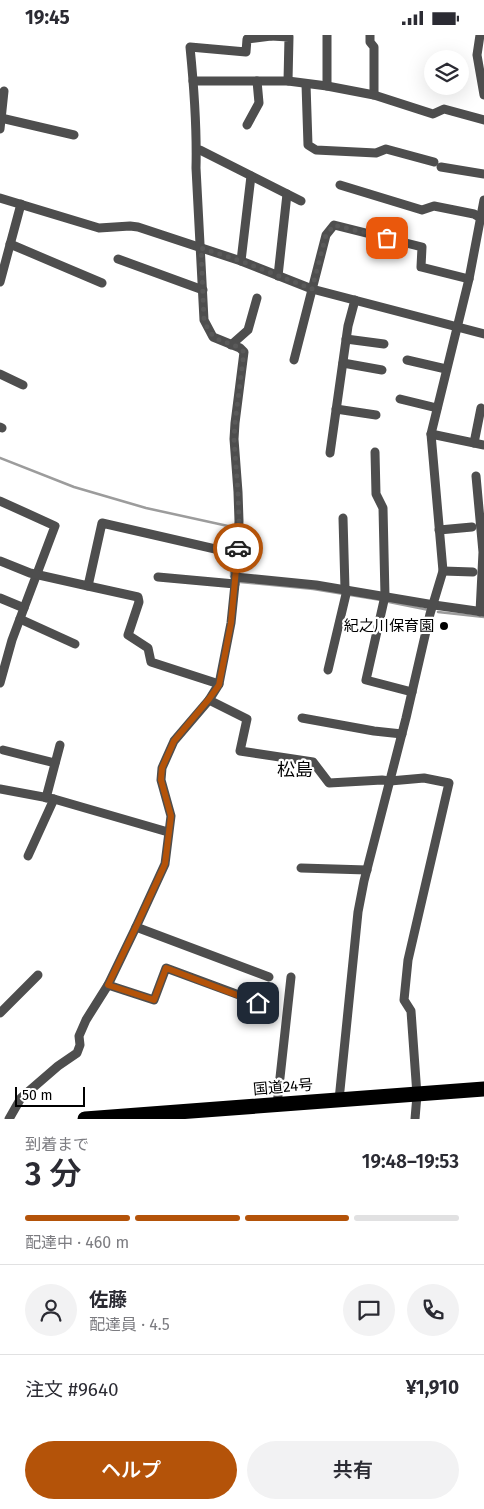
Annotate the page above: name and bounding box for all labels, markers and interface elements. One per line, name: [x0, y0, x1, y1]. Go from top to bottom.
text: 19:45: [25, 6, 70, 29]
map controls: [424, 50, 469, 95]
button: layers: [424, 50, 469, 95]
pin: [366, 217, 408, 259]
icon: bag: [373, 224, 401, 252]
courier: [213, 523, 263, 573]
icon: car: [224, 534, 252, 562]
place label: 紀之川保育園: [344, 617, 434, 635]
marker: 紀之川保育園: [438, 620, 450, 632]
district label: 松島: [277, 759, 313, 781]
pin: [237, 982, 279, 1024]
icon: home: [244, 989, 272, 1017]
street label: 国道24号: [252, 1075, 314, 1099]
scale bar: [15, 1084, 85, 1107]
text: 50 m: [22, 1087, 53, 1104]
text: 到着まで: [25, 1135, 89, 1154]
text: 19:48–19:53: [362, 1150, 459, 1173]
text: 3 分: [25, 1155, 81, 1193]
text: 配達中 · 460 m: [25, 1233, 129, 1252]
button: person: [25, 1284, 77, 1336]
button: chat: [343, 1284, 395, 1336]
button: phone: [407, 1284, 459, 1336]
text: 佐藤: [89, 1288, 127, 1311]
text: 配達員 · 4.5: [89, 1315, 170, 1334]
text: ¥1,910: [406, 1376, 459, 1399]
text: 注文 #9640: [25, 1378, 119, 1401]
button: ヘルプ: [25, 1441, 237, 1499]
button: 共有: [247, 1441, 459, 1499]

